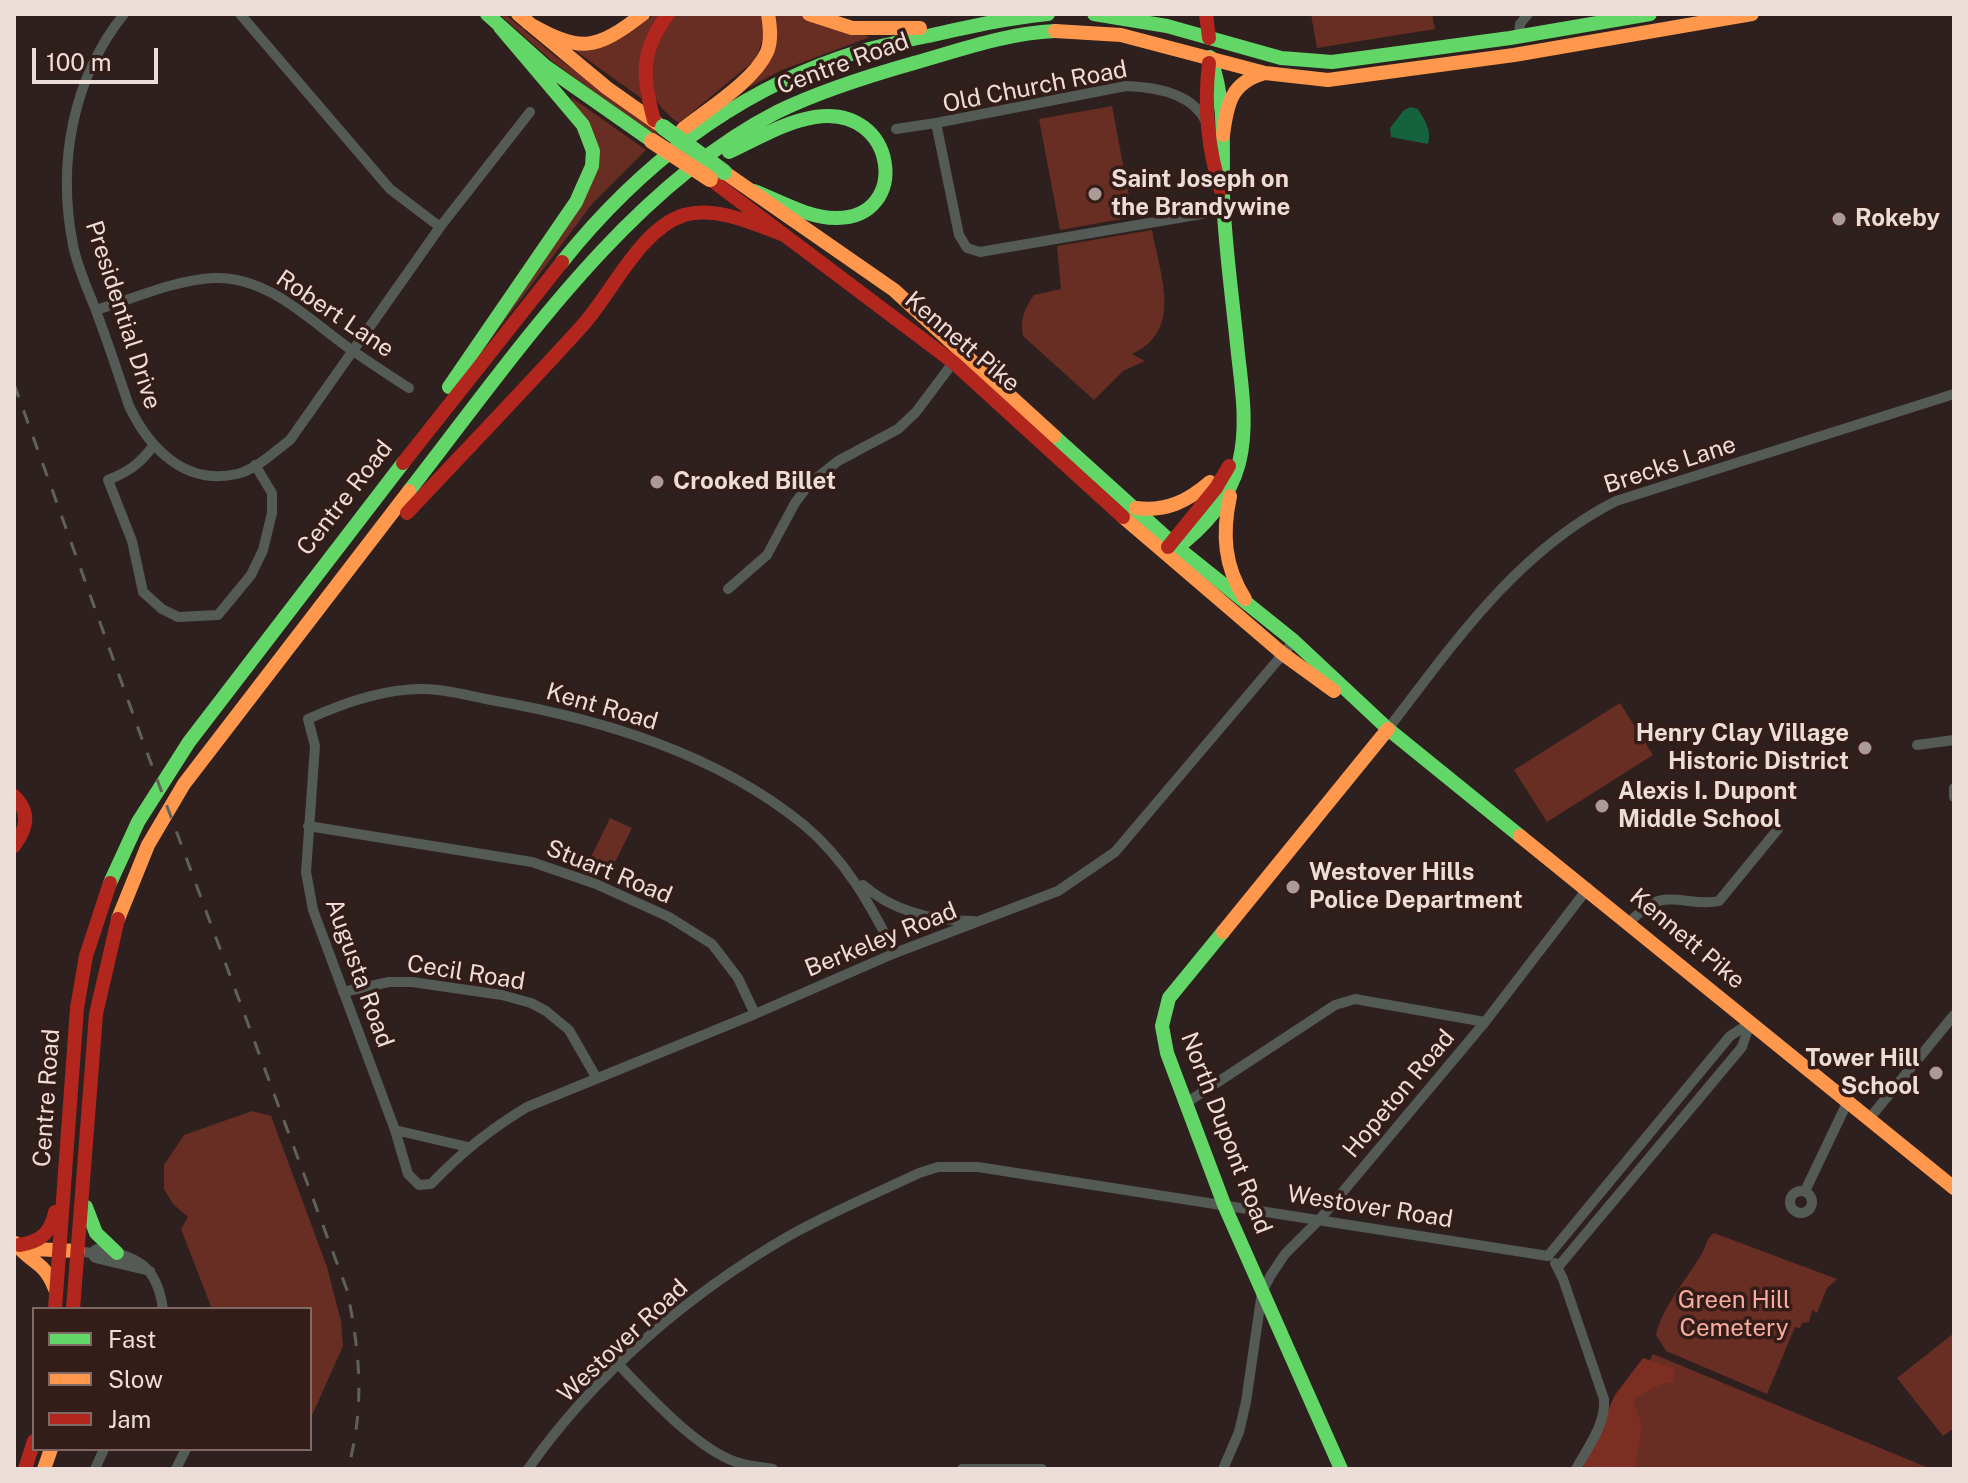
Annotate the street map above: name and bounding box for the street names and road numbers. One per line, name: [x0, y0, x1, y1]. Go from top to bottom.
street label: Centre Road: [773, 27, 913, 101]
street label: Old Church Road: [940, 55, 1130, 119]
street label: Presidential Drive: [79, 217, 167, 413]
street label: Robert Lane: [271, 264, 399, 364]
street label: Kennett Pike: [899, 286, 1025, 398]
street label: Brecks Lane: [1600, 430, 1740, 500]
street label: Centre Road: [291, 435, 399, 561]
street label: Kent Road: [543, 677, 661, 737]
street label: Stuart Road: [542, 834, 676, 910]
street label: Kennett Pike: [1624, 883, 1750, 995]
street label: Augusta Road: [319, 895, 399, 1051]
street label: Berkeley Road: [801, 896, 961, 984]
street label: Cecil Road: [405, 949, 527, 997]
street label: Hopeton Road: [1337, 1024, 1461, 1164]
street label: Centre Road: [28, 1028, 66, 1168]
street label: North Dupont Road: [1174, 1028, 1278, 1238]
street label: Westover Road: [1285, 1180, 1455, 1234]
street label: Westover Road: [552, 1274, 694, 1408]

